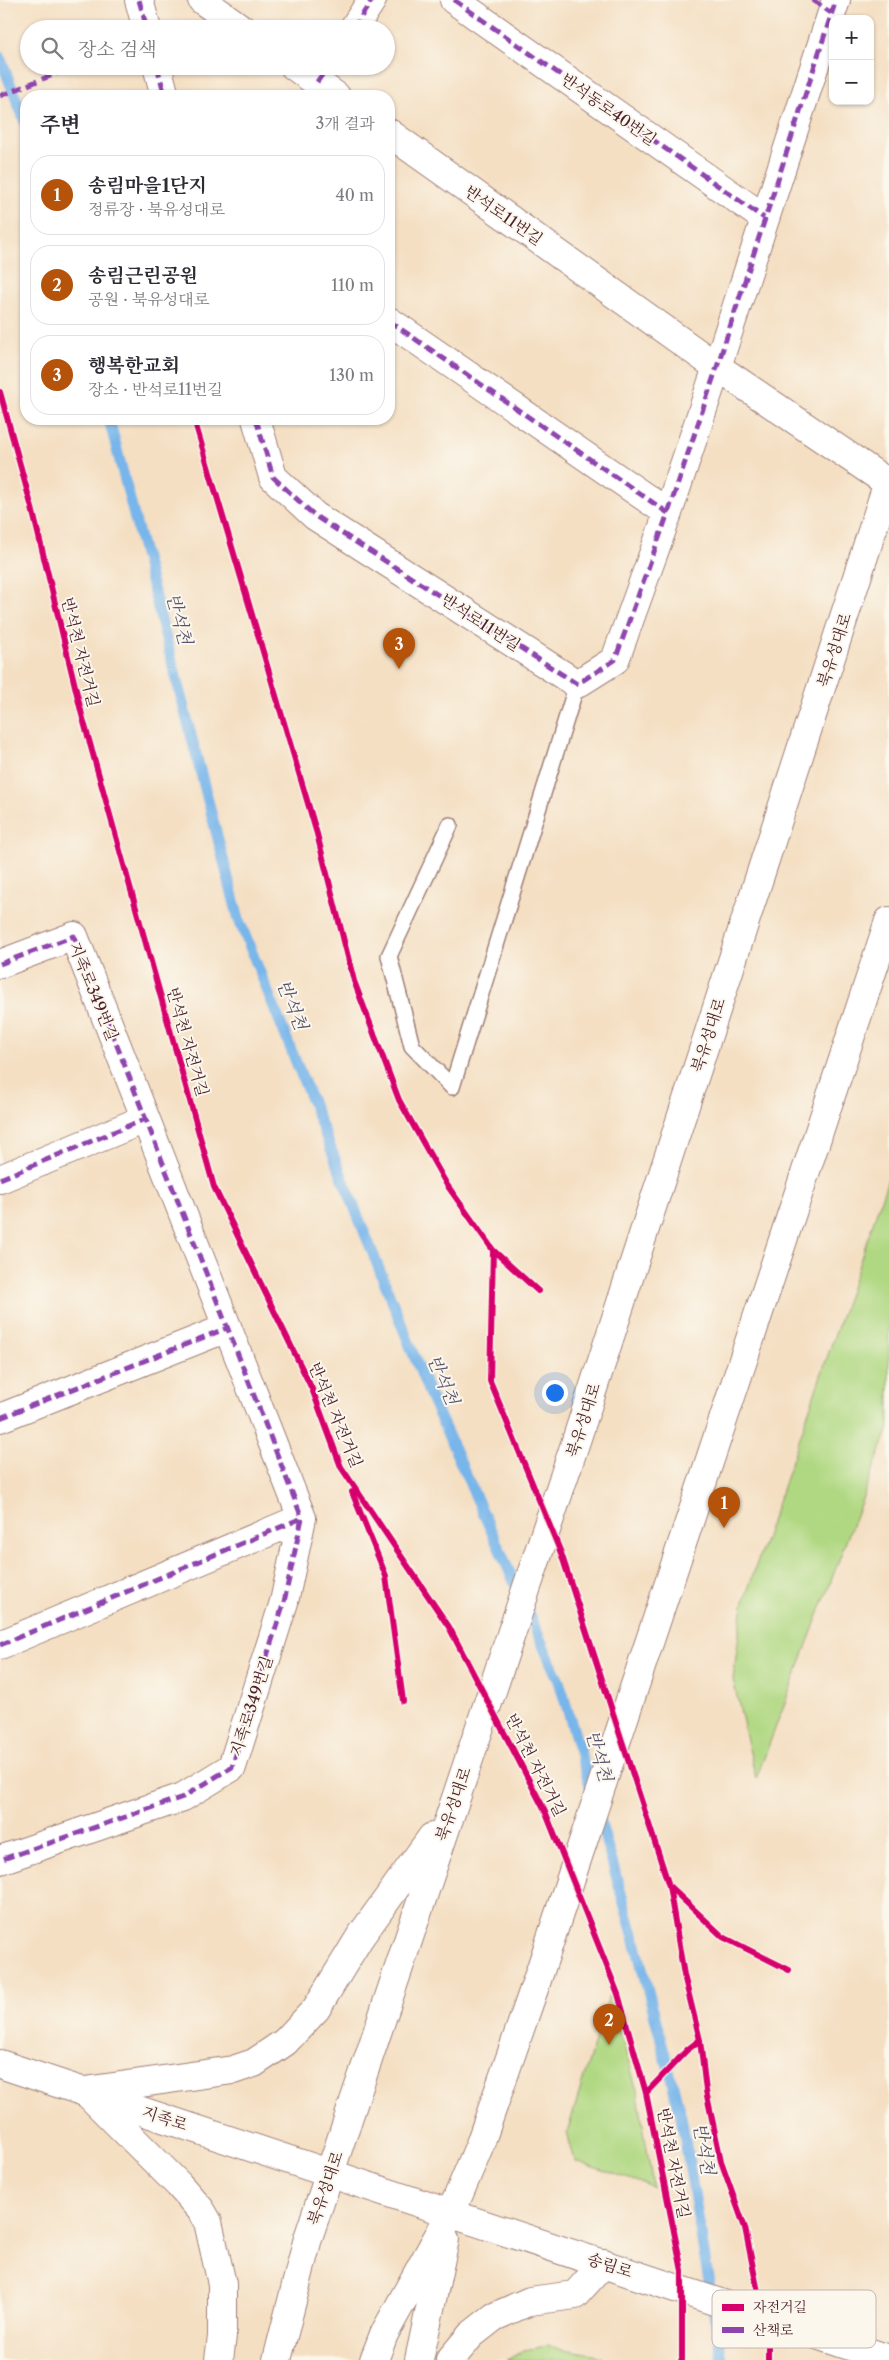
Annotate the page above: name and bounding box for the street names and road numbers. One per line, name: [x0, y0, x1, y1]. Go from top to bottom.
street label: 반석동로40번길: [557, 69, 661, 149]
street label: 반석로11번길: [461, 181, 547, 249]
street label: 반석로11번길: [437, 589, 525, 655]
street label: 반석천 자전거길: [58, 595, 104, 709]
street label: 북유성대로: [813, 610, 856, 690]
street label: 지족로349번길: [65, 939, 123, 1043]
street label: 반석천 자전거길: [163, 985, 213, 1099]
street label: 북유성대로: [687, 995, 730, 1075]
street label: 반석천 자전거길: [305, 1359, 367, 1471]
street label: 북유성대로: [562, 1380, 605, 1460]
street label: 지족로349번길: [225, 1653, 277, 1759]
street label: 반석천 자전거길: [502, 1710, 570, 1820]
street label: 북유성대로: [431, 1764, 475, 1844]
street label: 지족로: [140, 2101, 191, 2135]
street label: 반석천 자전거길: [653, 2106, 695, 2220]
street label: 북유성대로: [303, 2148, 347, 2228]
street label: 송림로: [585, 2248, 636, 2282]

